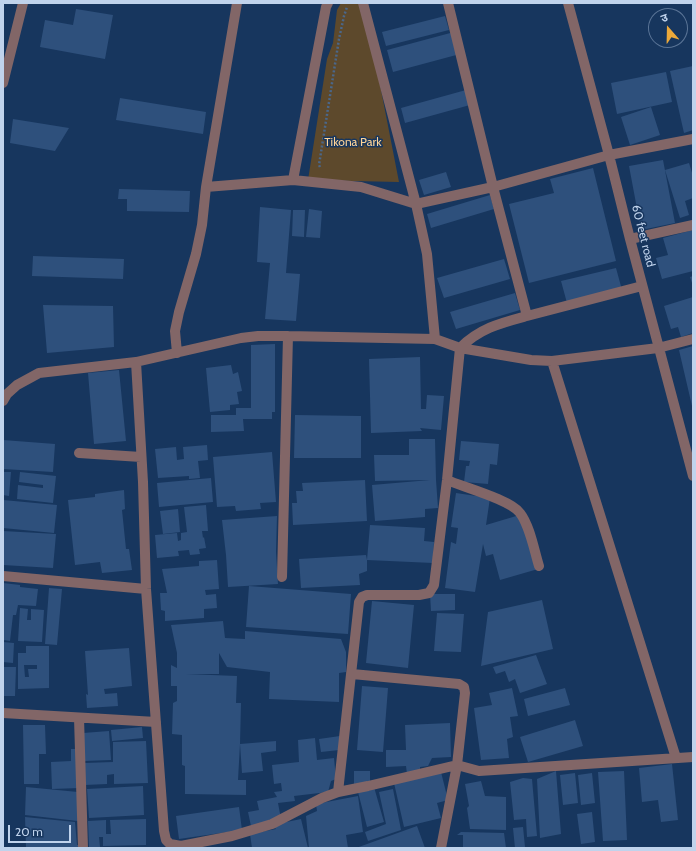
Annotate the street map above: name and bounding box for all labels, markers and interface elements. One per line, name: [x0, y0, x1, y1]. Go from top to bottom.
north arrow: [648, 8, 688, 48]
text: उ: [659, 10, 670, 25]
park label: Tikona Park: [324, 135, 382, 149]
street label: 60 feet road: [628, 203, 658, 269]
scale bar: [10, 817, 73, 843]
text: 20 m: [15, 824, 43, 839]

